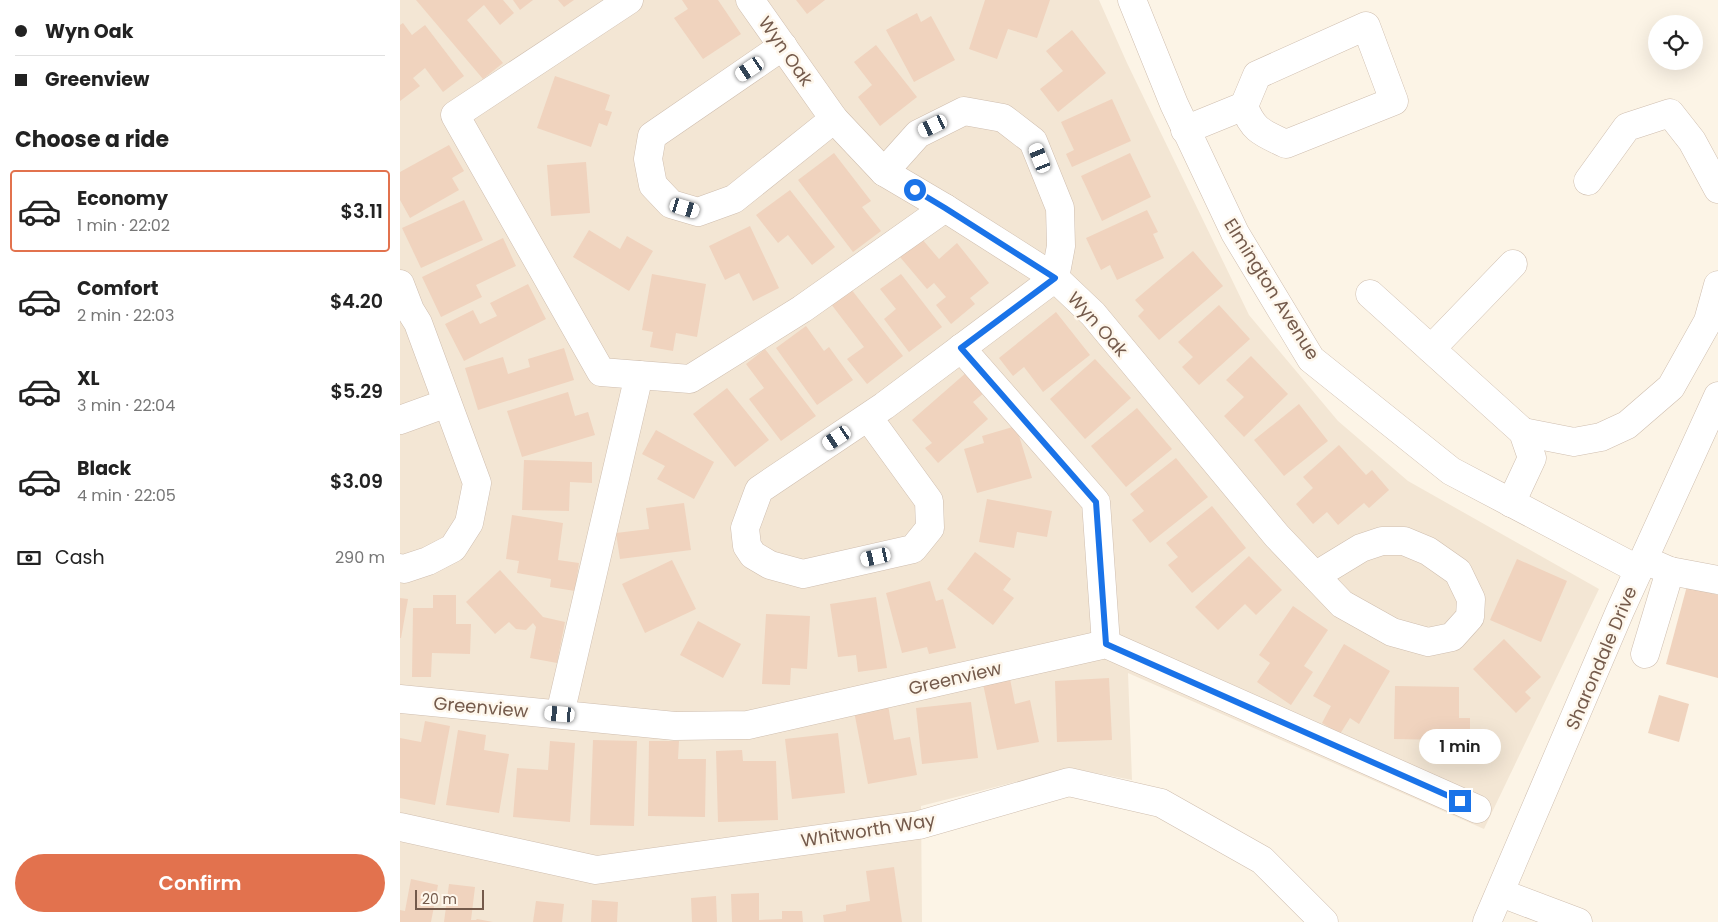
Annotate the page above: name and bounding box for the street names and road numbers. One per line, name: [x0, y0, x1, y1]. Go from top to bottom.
street label: Wyn Oak: [753, 11, 819, 91]
street label: Elmington Avenue: [1218, 214, 1326, 364]
street label: Wyn Oak: [1062, 286, 1134, 362]
street label: Sharondale Drive: [1559, 582, 1643, 734]
street label: Greenview: [906, 655, 1004, 701]
street label: Greenview: [433, 690, 530, 724]
street label: Whitworth Way: [799, 807, 937, 853]

